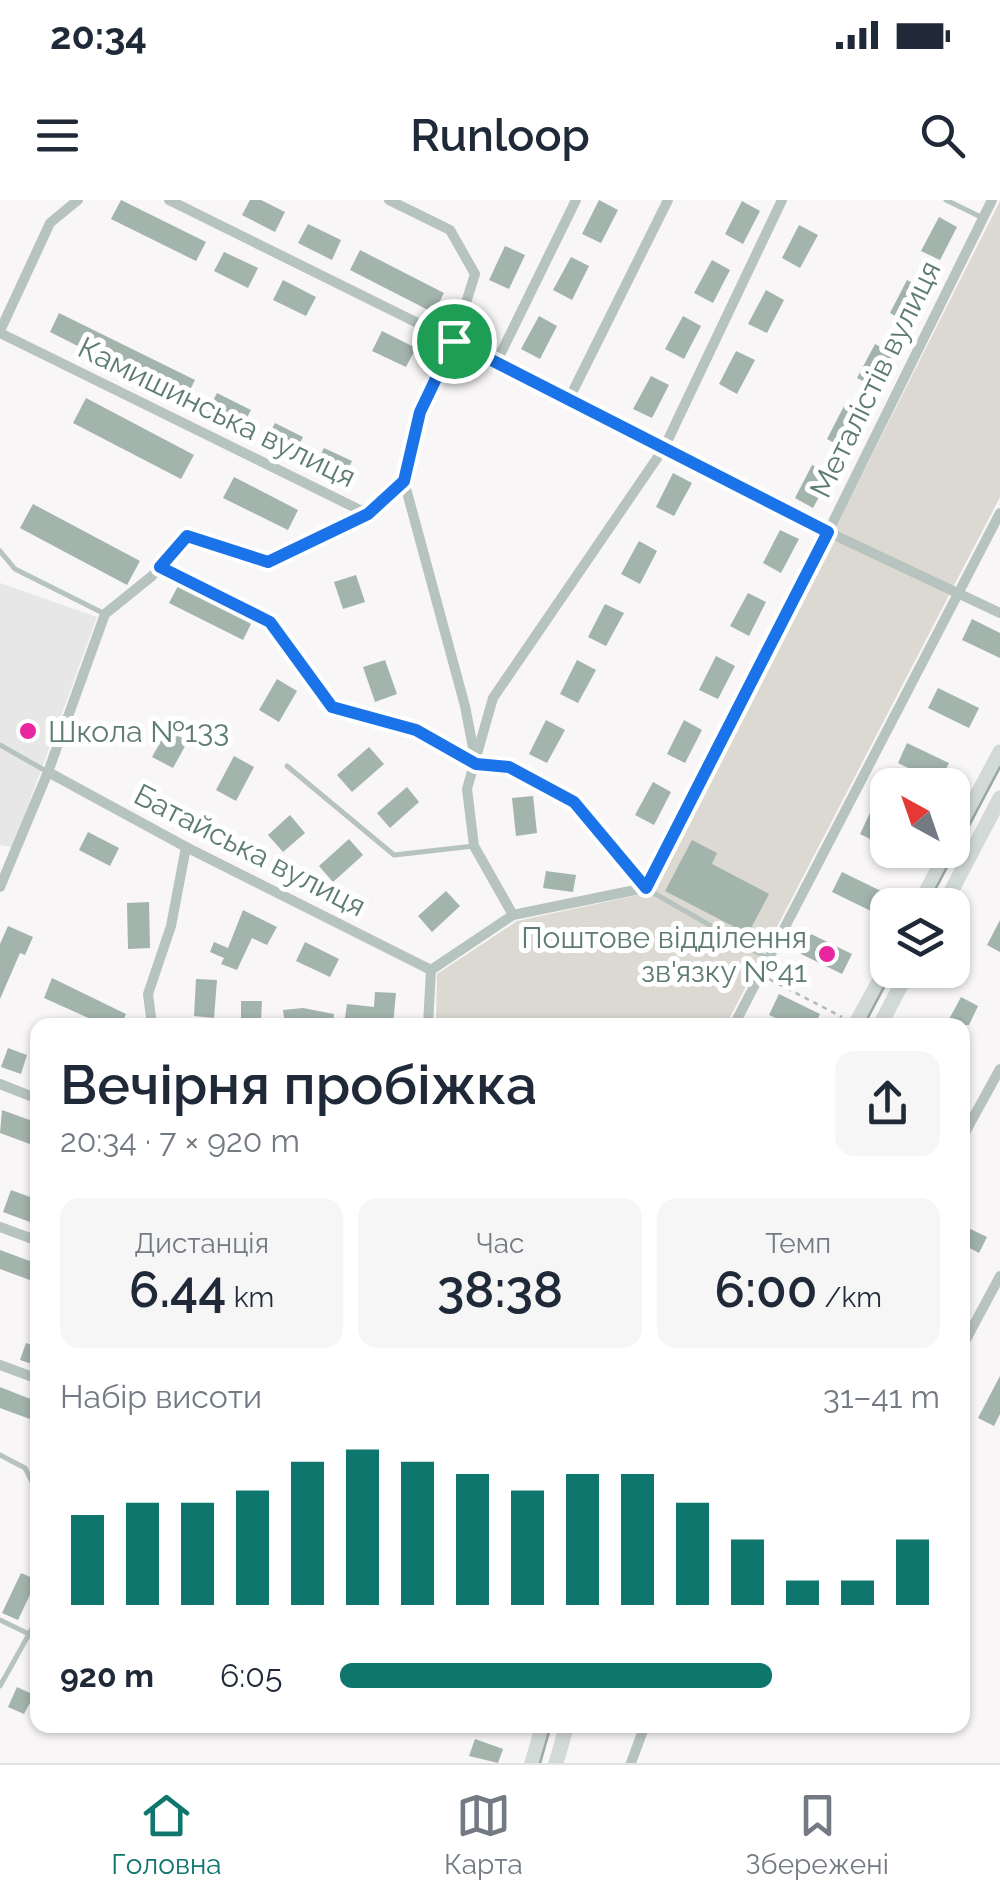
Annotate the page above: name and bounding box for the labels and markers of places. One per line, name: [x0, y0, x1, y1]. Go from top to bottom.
pin: [412, 299, 497, 384]
place label: Школа №133: [48, 714, 229, 749]
marker: Школа №133: [17, 720, 39, 742]
place label: Поштове відділення зв'язку №41: [521, 920, 807, 989]
marker: Поштове відділення зв'язку №41: [816, 943, 838, 965]

